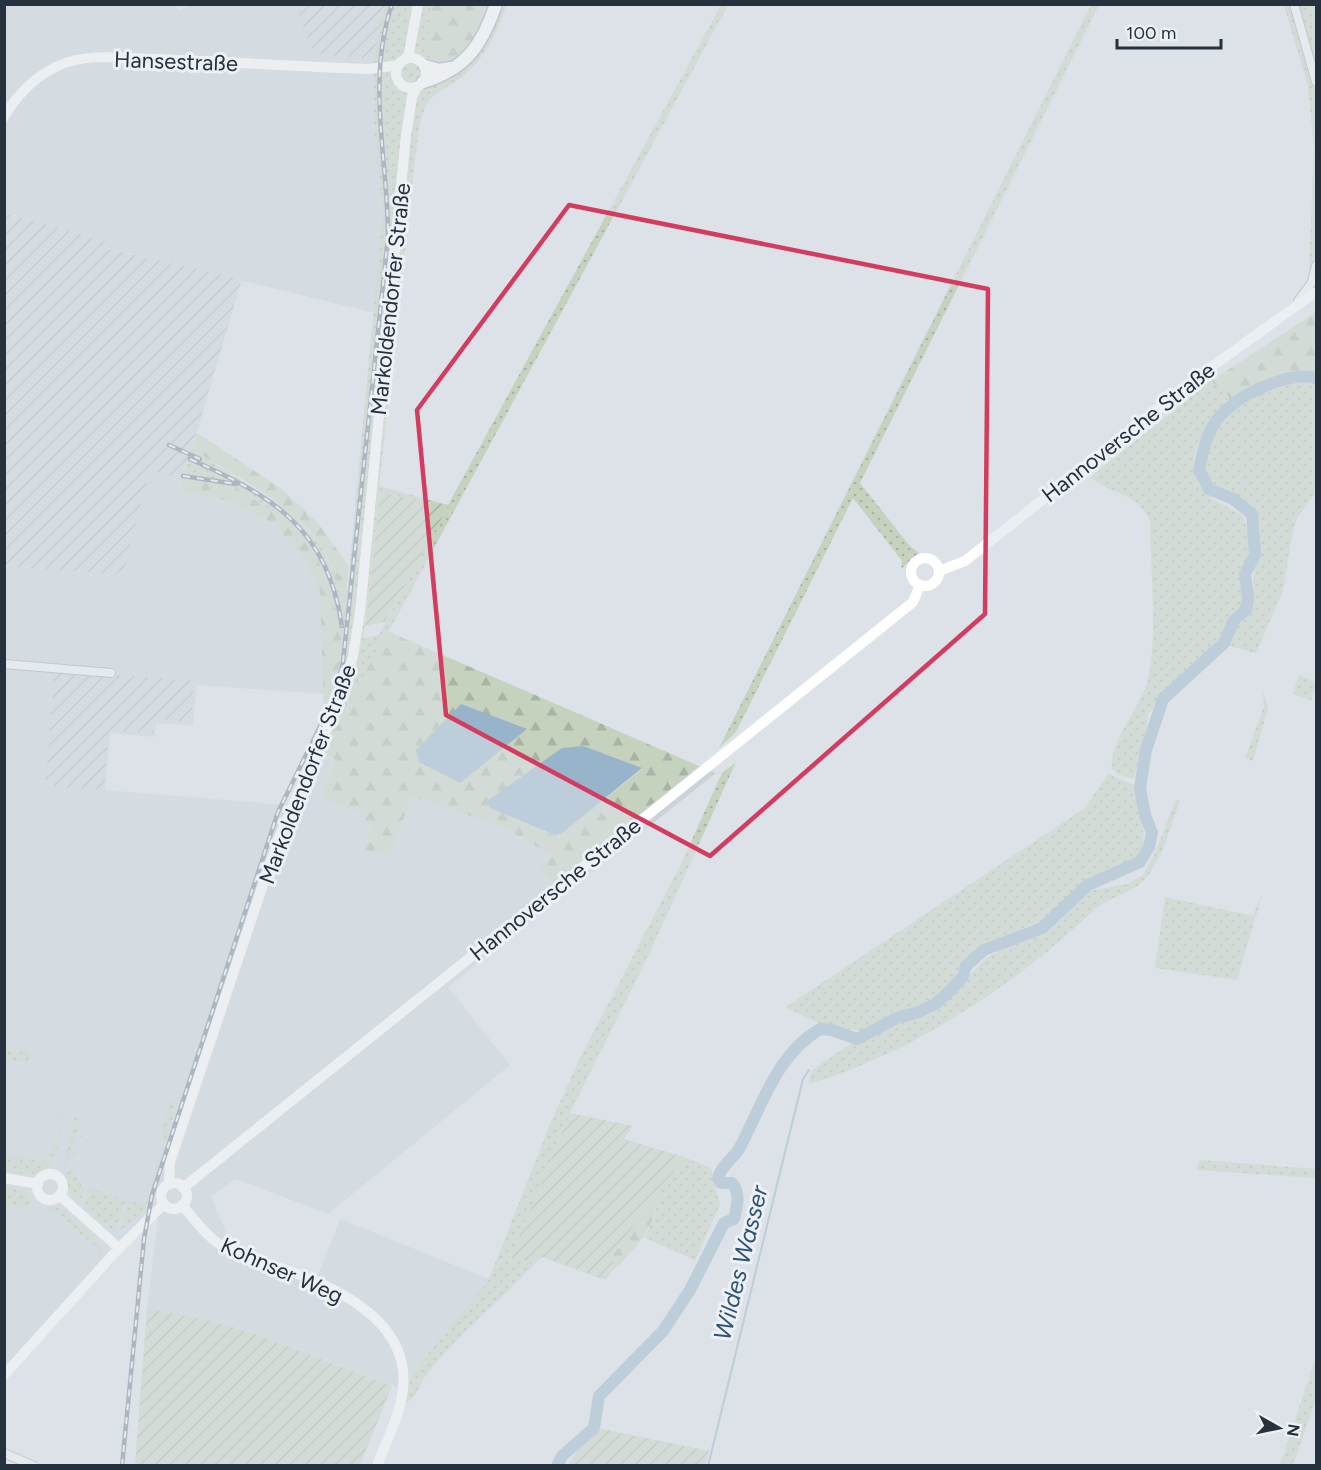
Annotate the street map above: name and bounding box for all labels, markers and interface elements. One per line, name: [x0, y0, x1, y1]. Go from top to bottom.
scale bar: [1117, 12, 1220, 50]
text: 100 m: [1126, 22, 1176, 44]
street label: Hansestraße: [114, 46, 238, 77]
street label: Markoldendorfer Straße: [365, 182, 416, 417]
street label: Hannoversche Straße: [1036, 356, 1220, 508]
street label: Markoldendorfer Straße: [253, 660, 362, 888]
street label: Hannoversche Straße: [464, 812, 646, 967]
water label: Wildes Wasser: [707, 1182, 774, 1343]
street label: Kohnser Weg: [217, 1232, 347, 1309]
north arrow: [1249, 1398, 1309, 1458]
text: N: [1283, 1423, 1304, 1438]

